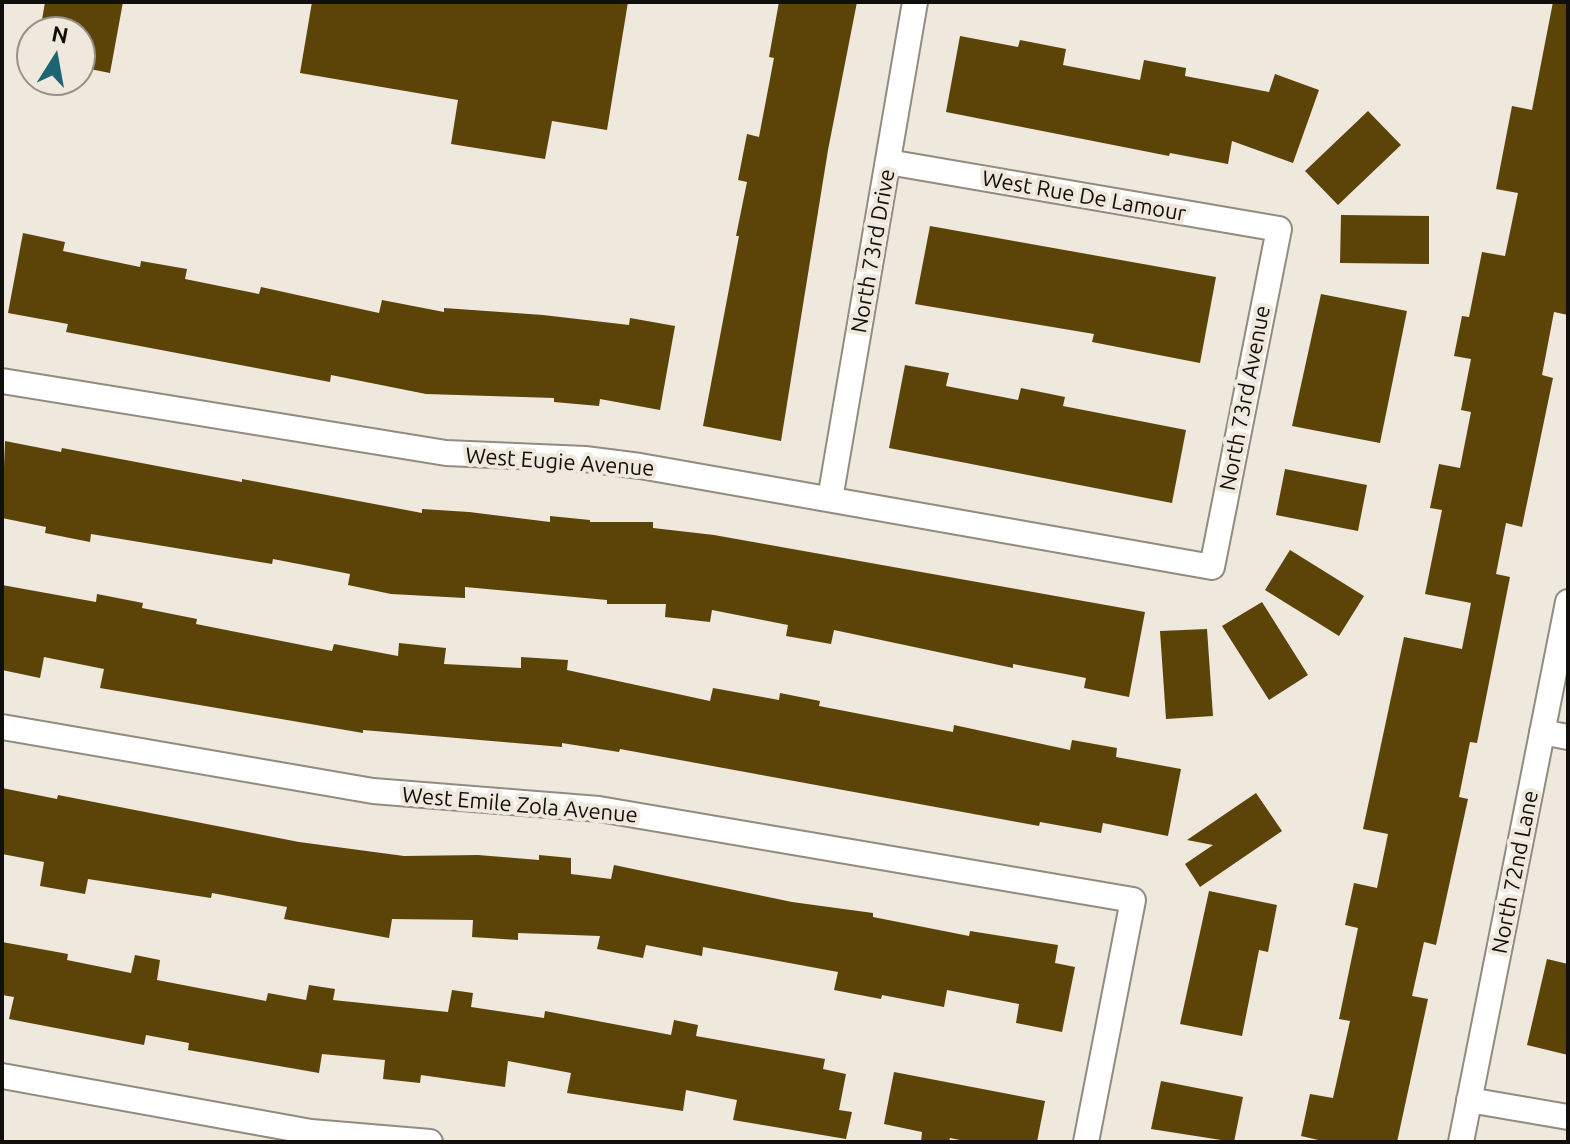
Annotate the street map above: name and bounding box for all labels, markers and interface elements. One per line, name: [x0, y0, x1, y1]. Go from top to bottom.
north arrow: [16, 16, 96, 96]
text: N: [50, 20, 71, 48]
street label: West Rue De Lamour: [980, 165, 1188, 227]
street label: North 73rd Drive: [846, 167, 900, 335]
street label: North 73rd Avenue: [1214, 303, 1276, 493]
street label: West Eugie Avenue: [465, 442, 655, 482]
street label: West Emile Zola Avenue: [401, 782, 639, 828]
street label: North 72nd Lane: [1486, 788, 1544, 956]

